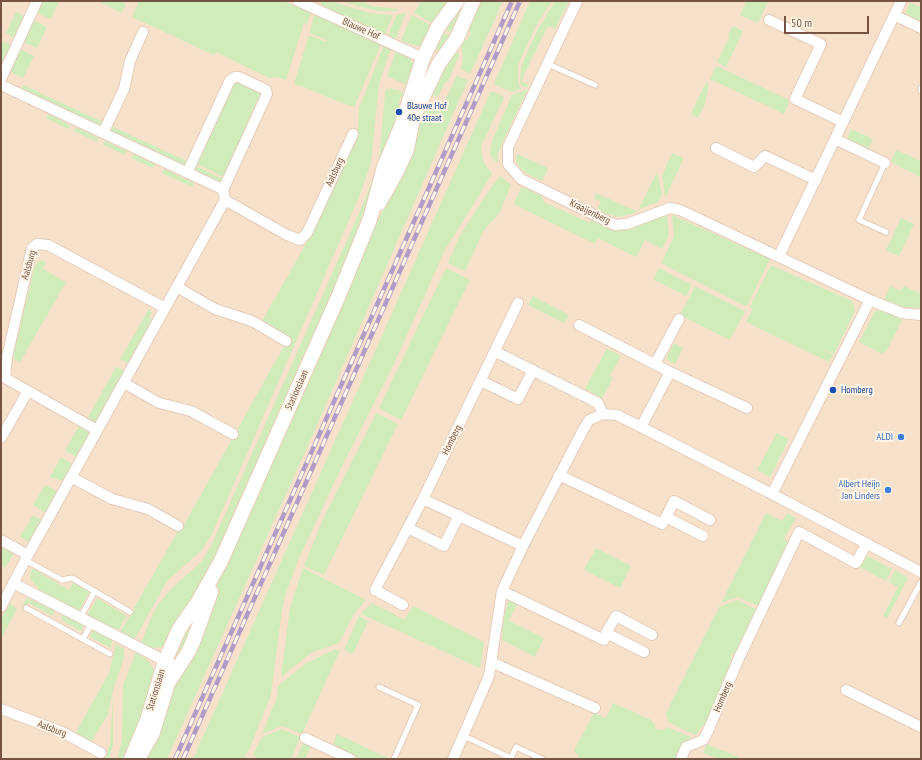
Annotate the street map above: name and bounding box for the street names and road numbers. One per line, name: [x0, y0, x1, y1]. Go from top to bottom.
street label: Blauwe Hof: [340, 15, 382, 43]
street label: Aalsburg: [323, 156, 347, 188]
street label: Kraaijenberg: [568, 197, 612, 227]
street label: Aalsburg: [19, 249, 39, 281]
street label: Stationslaan: [283, 368, 311, 412]
street label: Homberg: [440, 423, 464, 457]
street label: Stationslaan: [144, 668, 168, 712]
street label: Homberg: [711, 680, 735, 714]
street label: Aalsburg: [36, 718, 68, 740]

